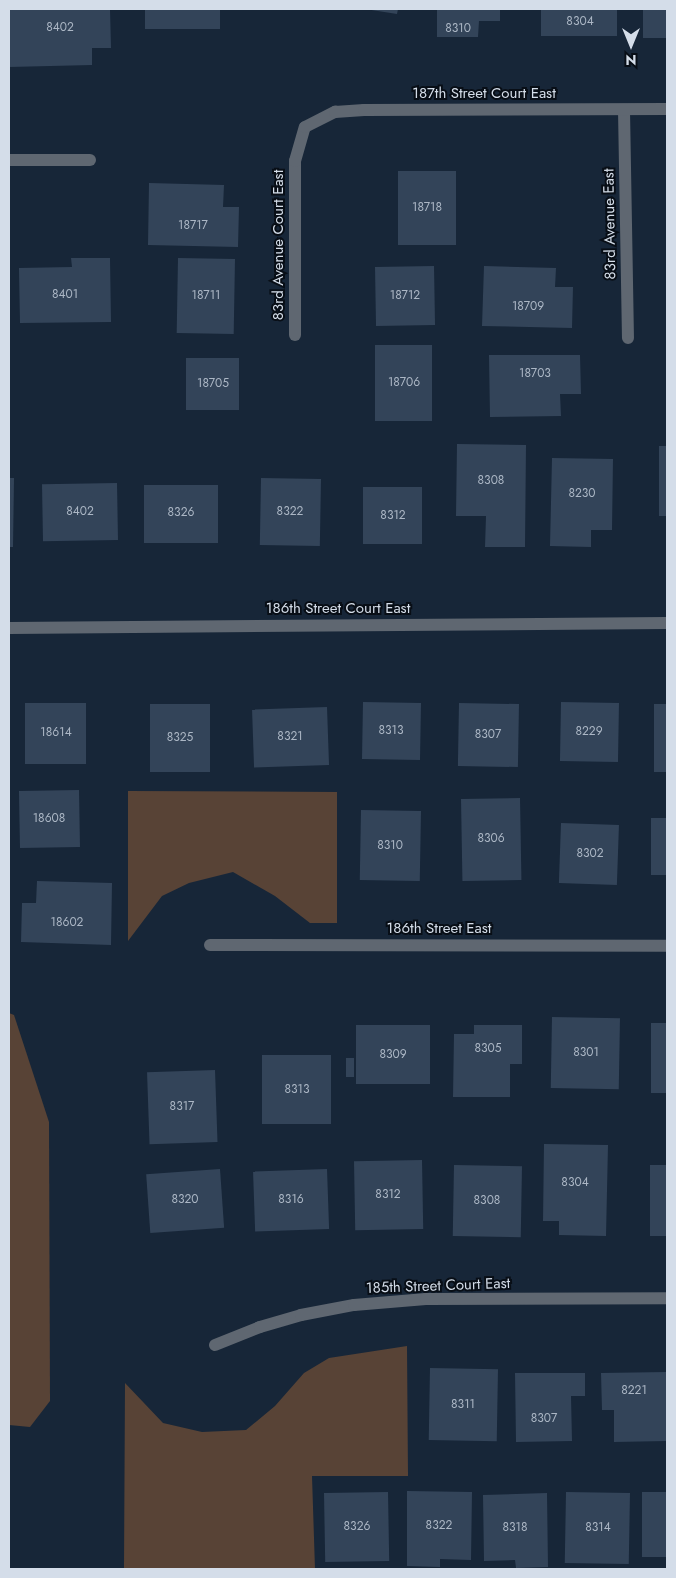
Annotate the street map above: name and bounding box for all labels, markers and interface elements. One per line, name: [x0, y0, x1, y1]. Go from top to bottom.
house number: 8304: [566, 15, 594, 29]
north arrow: [606, 20, 656, 70]
house number: 8402: [46, 21, 74, 35]
house number: 8310: [445, 22, 471, 36]
text: N: [625, 50, 637, 70]
street label: 187th Street Court East: [412, 85, 556, 103]
street label: 83rd Avenue East: [600, 168, 620, 280]
street label: 83rd Avenue Court East: [270, 170, 288, 320]
house number: 18718: [412, 201, 442, 215]
house number: 18717: [178, 219, 208, 233]
house number: 8401: [52, 288, 78, 302]
house number: 18711: [192, 289, 220, 303]
house number: 18712: [390, 289, 420, 303]
house number: 18709: [512, 300, 544, 314]
house number: 18703: [519, 367, 551, 381]
house number: 18706: [388, 376, 420, 390]
house number: 18705: [197, 377, 229, 391]
house number: 8308: [478, 474, 504, 488]
house number: 8230: [568, 487, 596, 501]
house number: 8402: [66, 505, 94, 519]
house number: 8322: [277, 505, 303, 519]
house number: 8326: [168, 506, 194, 520]
house number: 8312: [380, 509, 406, 523]
street label: 186th Street Court East: [266, 600, 410, 618]
house number: 8313: [378, 724, 404, 738]
house number: 8229: [575, 725, 603, 739]
house number: 18614: [40, 726, 72, 740]
house number: 8307: [475, 728, 501, 742]
house number: 8321: [277, 730, 303, 744]
house number: 8325: [167, 731, 193, 745]
house number: 18608: [33, 812, 65, 826]
house number: 8306: [477, 832, 505, 846]
house number: 8310: [377, 839, 403, 853]
house number: 8302: [576, 847, 604, 861]
house number: 18602: [51, 916, 83, 930]
street label: 186th Street East: [387, 920, 491, 938]
house number: 8305: [474, 1042, 502, 1056]
house number: 8301: [573, 1046, 599, 1060]
house number: 8309: [379, 1048, 407, 1062]
house number: 8313: [284, 1083, 310, 1097]
house number: 8317: [170, 1100, 194, 1114]
house number: 8304: [561, 1176, 589, 1190]
house number: 8312: [375, 1188, 401, 1202]
house number: 8320: [171, 1193, 199, 1207]
house number: 8316: [278, 1193, 304, 1207]
house number: 8308: [474, 1194, 500, 1208]
street label: 185th Street Court East: [366, 1274, 510, 1298]
house number: 8221: [621, 1384, 647, 1398]
house number: 8311: [451, 1398, 475, 1412]
house number: 8307: [531, 1412, 557, 1426]
house number: 8322: [426, 1519, 452, 1533]
house number: 8326: [344, 1520, 370, 1534]
house number: 8318: [502, 1521, 528, 1535]
house number: 8314: [585, 1521, 611, 1535]

